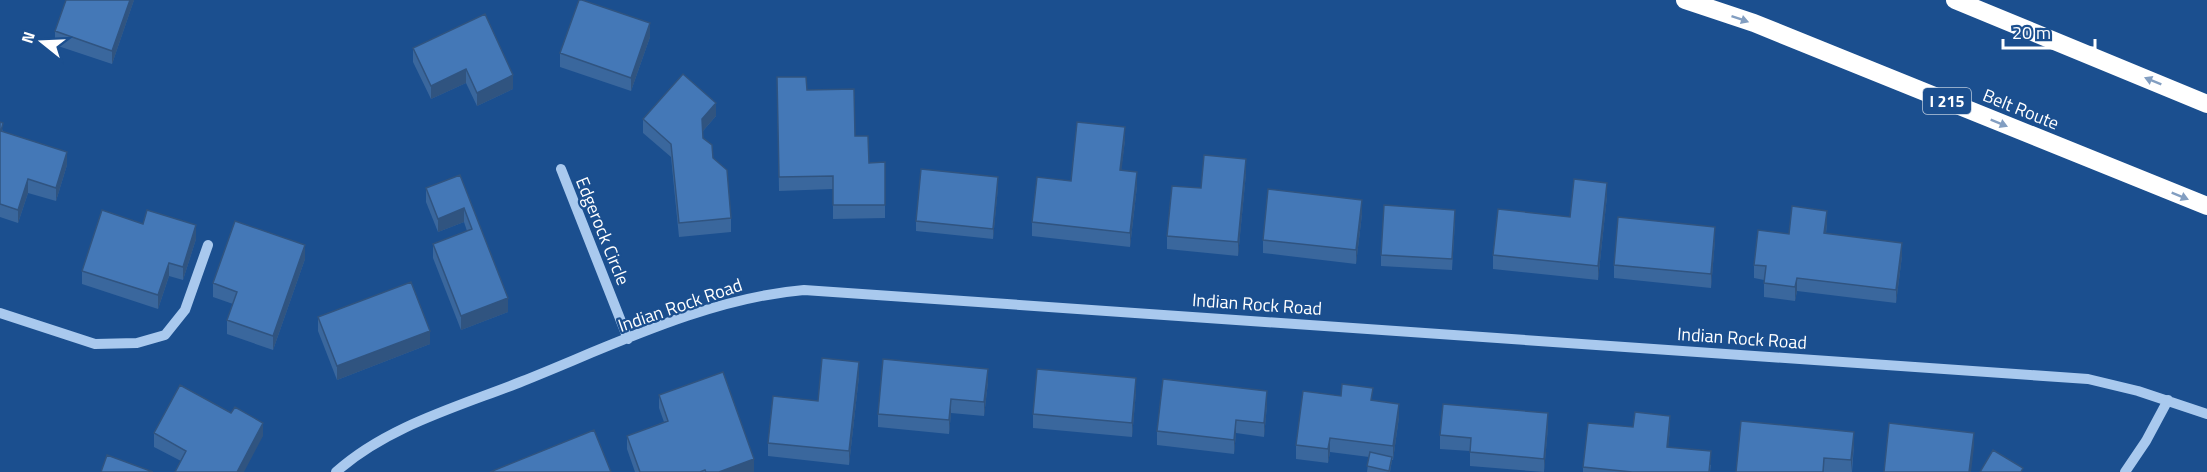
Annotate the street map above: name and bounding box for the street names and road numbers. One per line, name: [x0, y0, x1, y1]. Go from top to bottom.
street label: Belt Route: [1979, 81, 2063, 137]
road number: I 215: [1923, 88, 1971, 114]
street label: Edgerock Circle: [569, 173, 637, 289]
street label: Indian Rock Road: [614, 271, 746, 339]
street label: Indian Rock Road: [1191, 286, 1323, 322]
street label: Indian Rock Road: [1676, 320, 1808, 356]

